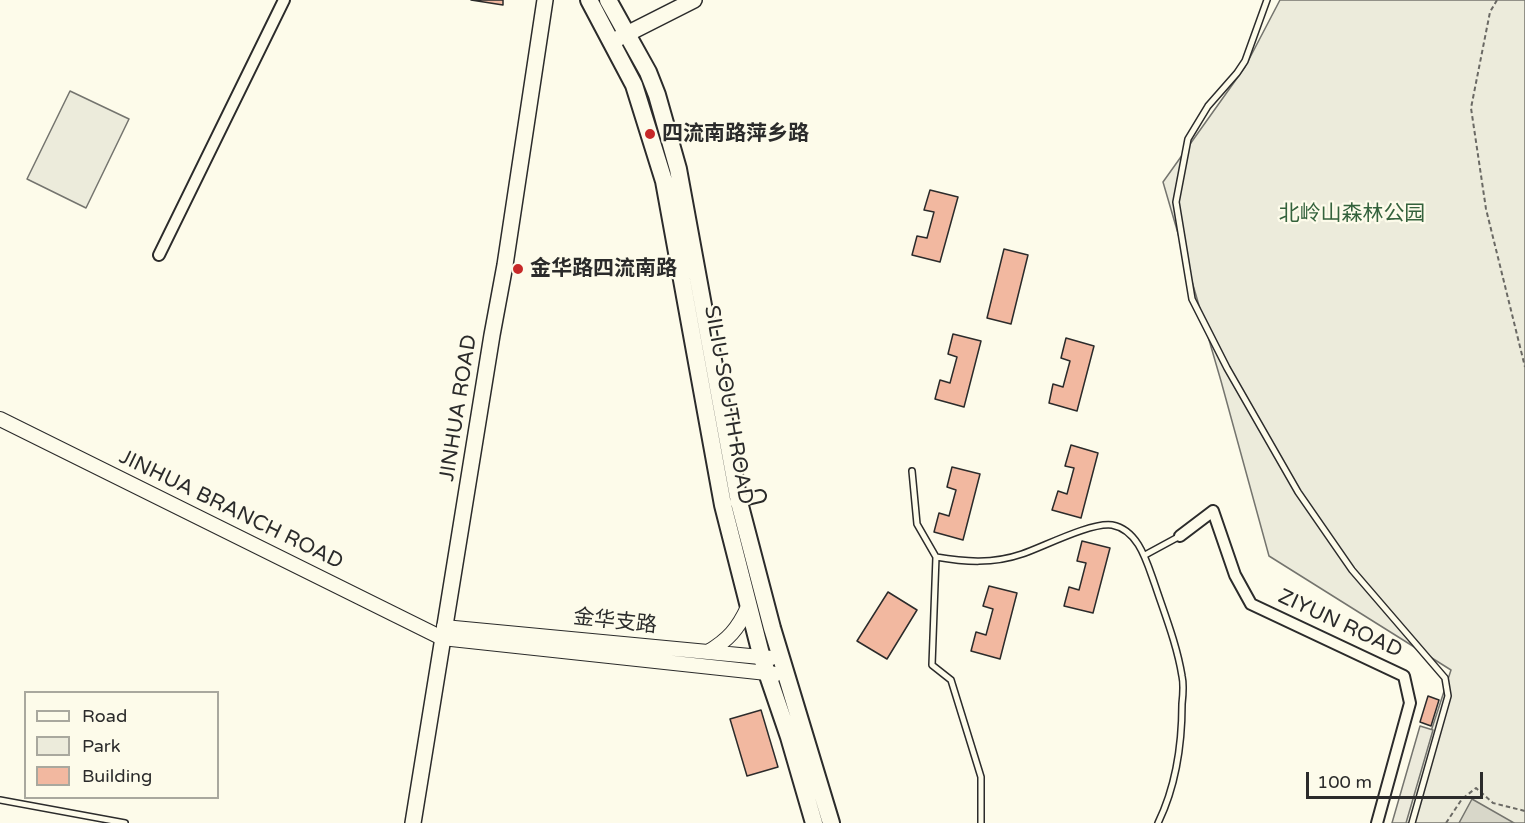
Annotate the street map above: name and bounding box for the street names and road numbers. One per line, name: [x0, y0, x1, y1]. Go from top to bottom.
street label: SILIU SOUTH ROAD: [698, 304, 758, 506]
street label: JINHUA ROAD: [435, 333, 483, 483]
street label: JINHUA BRANCH ROAD: [115, 445, 347, 575]
street label: ZIYUN ROAD: [1274, 584, 1406, 664]
street label: 金华支路: [572, 605, 658, 639]

